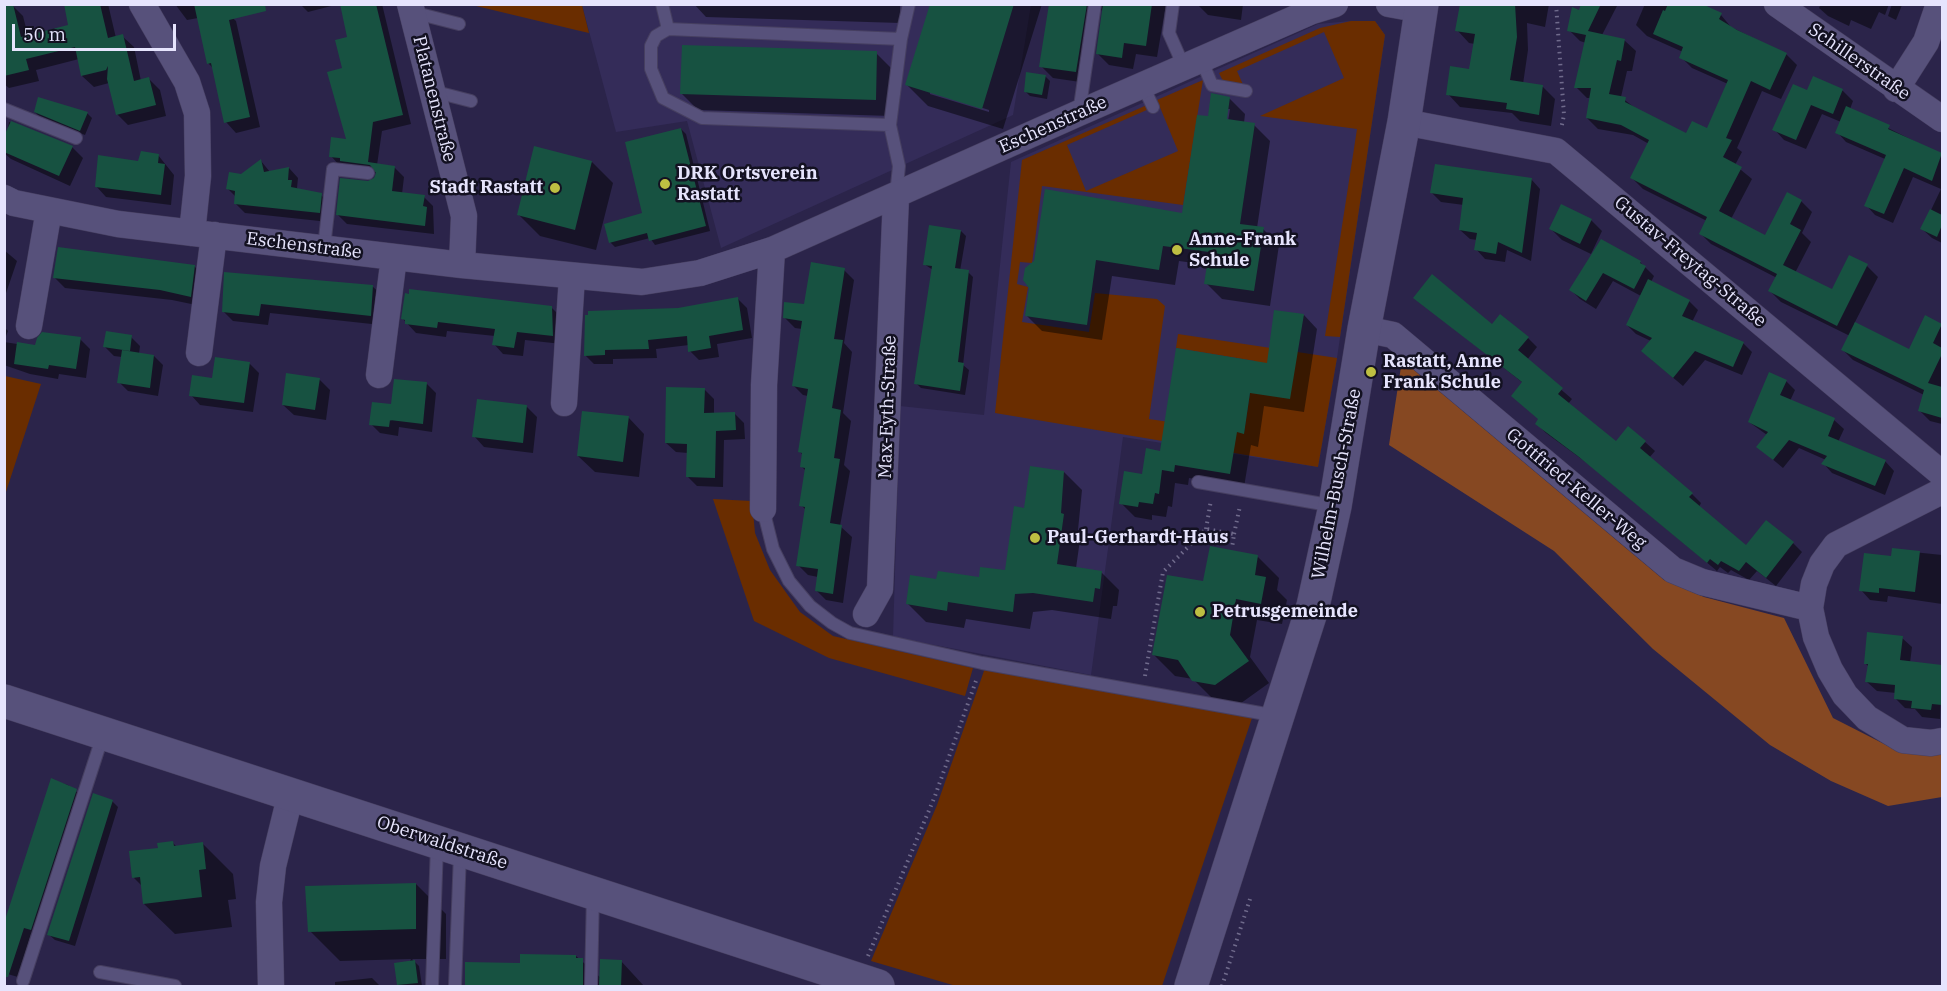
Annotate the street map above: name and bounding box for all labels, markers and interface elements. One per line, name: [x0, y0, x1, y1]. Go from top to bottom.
scale bar: [15, 12, 178, 50]
street label: Schillerstraße: [1804, 19, 1914, 105]
text: 50 m: [23, 23, 66, 46]
street label: Platanenstraße: [408, 34, 460, 164]
street label: Eschenstraße: [996, 92, 1110, 158]
place label: DRK Ortsverein Rastatt: [677, 163, 818, 206]
place label: Stadt Rastatt: [429, 177, 543, 199]
marker: DRK Ortsverein Rastatt: [658, 177, 672, 191]
marker: Stadt Rastatt: [548, 181, 562, 195]
street label: Gustav-Freytag-Straße: [1610, 192, 1770, 332]
street label: Eschenstraße: [245, 228, 363, 264]
place label: Anne-Frank Schule: [1189, 229, 1296, 272]
marker: Anne-Frank Schule: [1170, 243, 1184, 257]
street label: Max-Eyth-Straße: [875, 335, 901, 479]
place label: Rastatt, Anne Frank Schule: [1383, 351, 1502, 394]
marker: Rastatt, Anne Frank Schule: [1364, 365, 1378, 379]
street label: Wilhelm-Busch-Straße: [1308, 387, 1366, 581]
street label: Gottfried-Keller-Weg: [1502, 424, 1650, 554]
place label: Paul-Gerhardt-Haus: [1047, 527, 1228, 549]
marker: Paul-Gerhardt-Haus: [1028, 531, 1042, 545]
place label: Petrusgemeinde: [1212, 601, 1358, 623]
marker: Petrusgemeinde: [1193, 605, 1207, 619]
street label: Oberwaldstraße: [374, 812, 510, 874]

